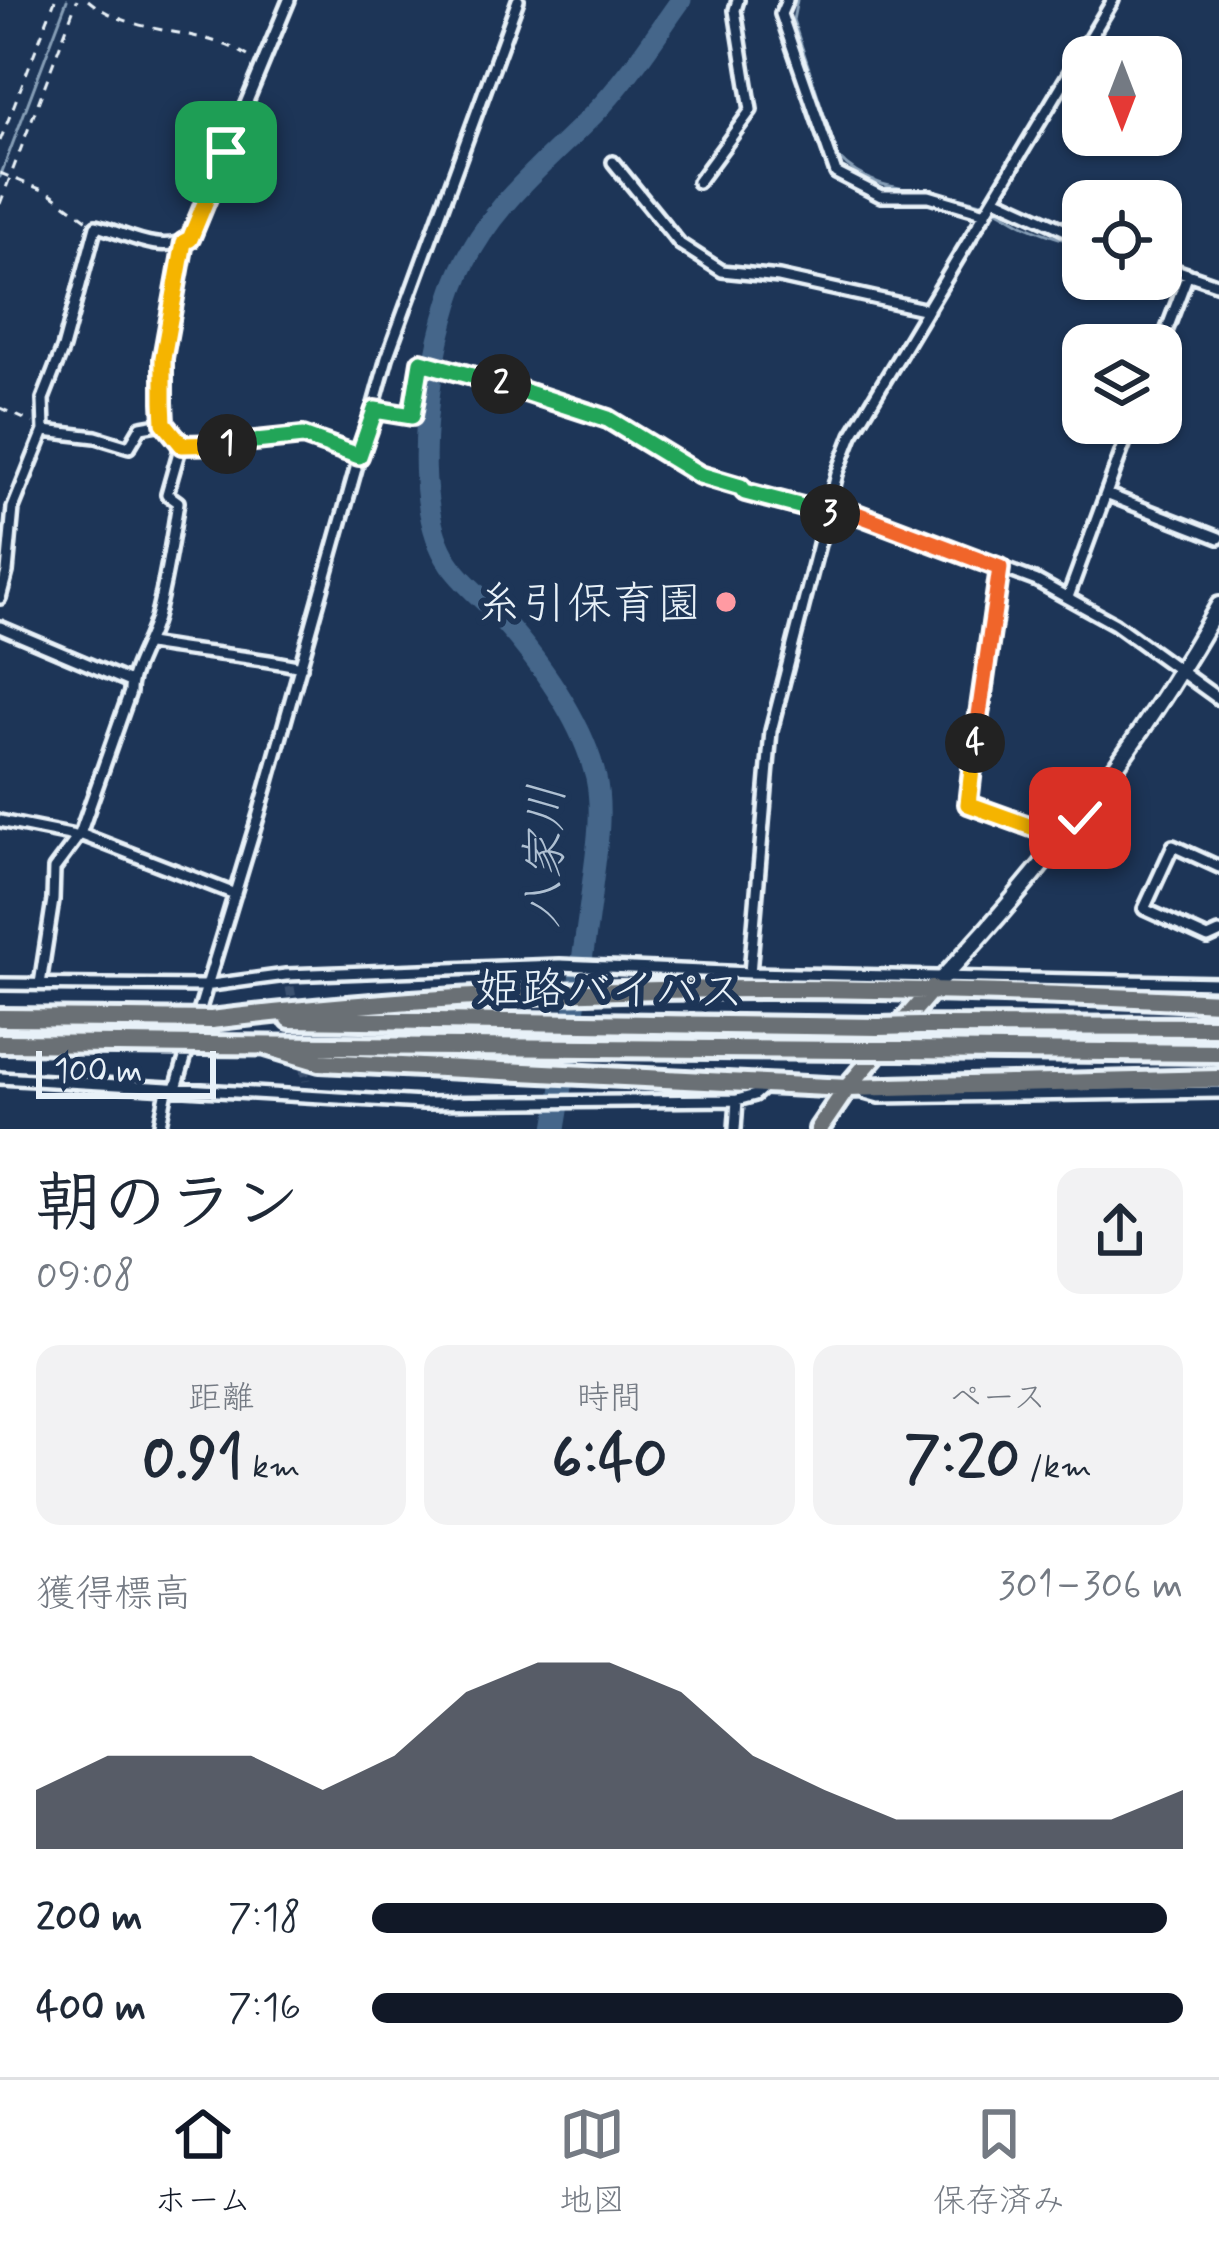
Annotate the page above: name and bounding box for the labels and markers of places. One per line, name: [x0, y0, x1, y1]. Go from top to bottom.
pin: [175, 101, 277, 203]
pin: 2: [471, 354, 531, 414]
pin: 1: [197, 414, 257, 474]
pin: 3: [800, 484, 860, 544]
place label: 糸引保育園: [477, 576, 702, 635]
marker: 糸引保育園: [713, 589, 739, 615]
pin: 4: [945, 713, 1005, 773]
pin: [1029, 767, 1131, 869]

